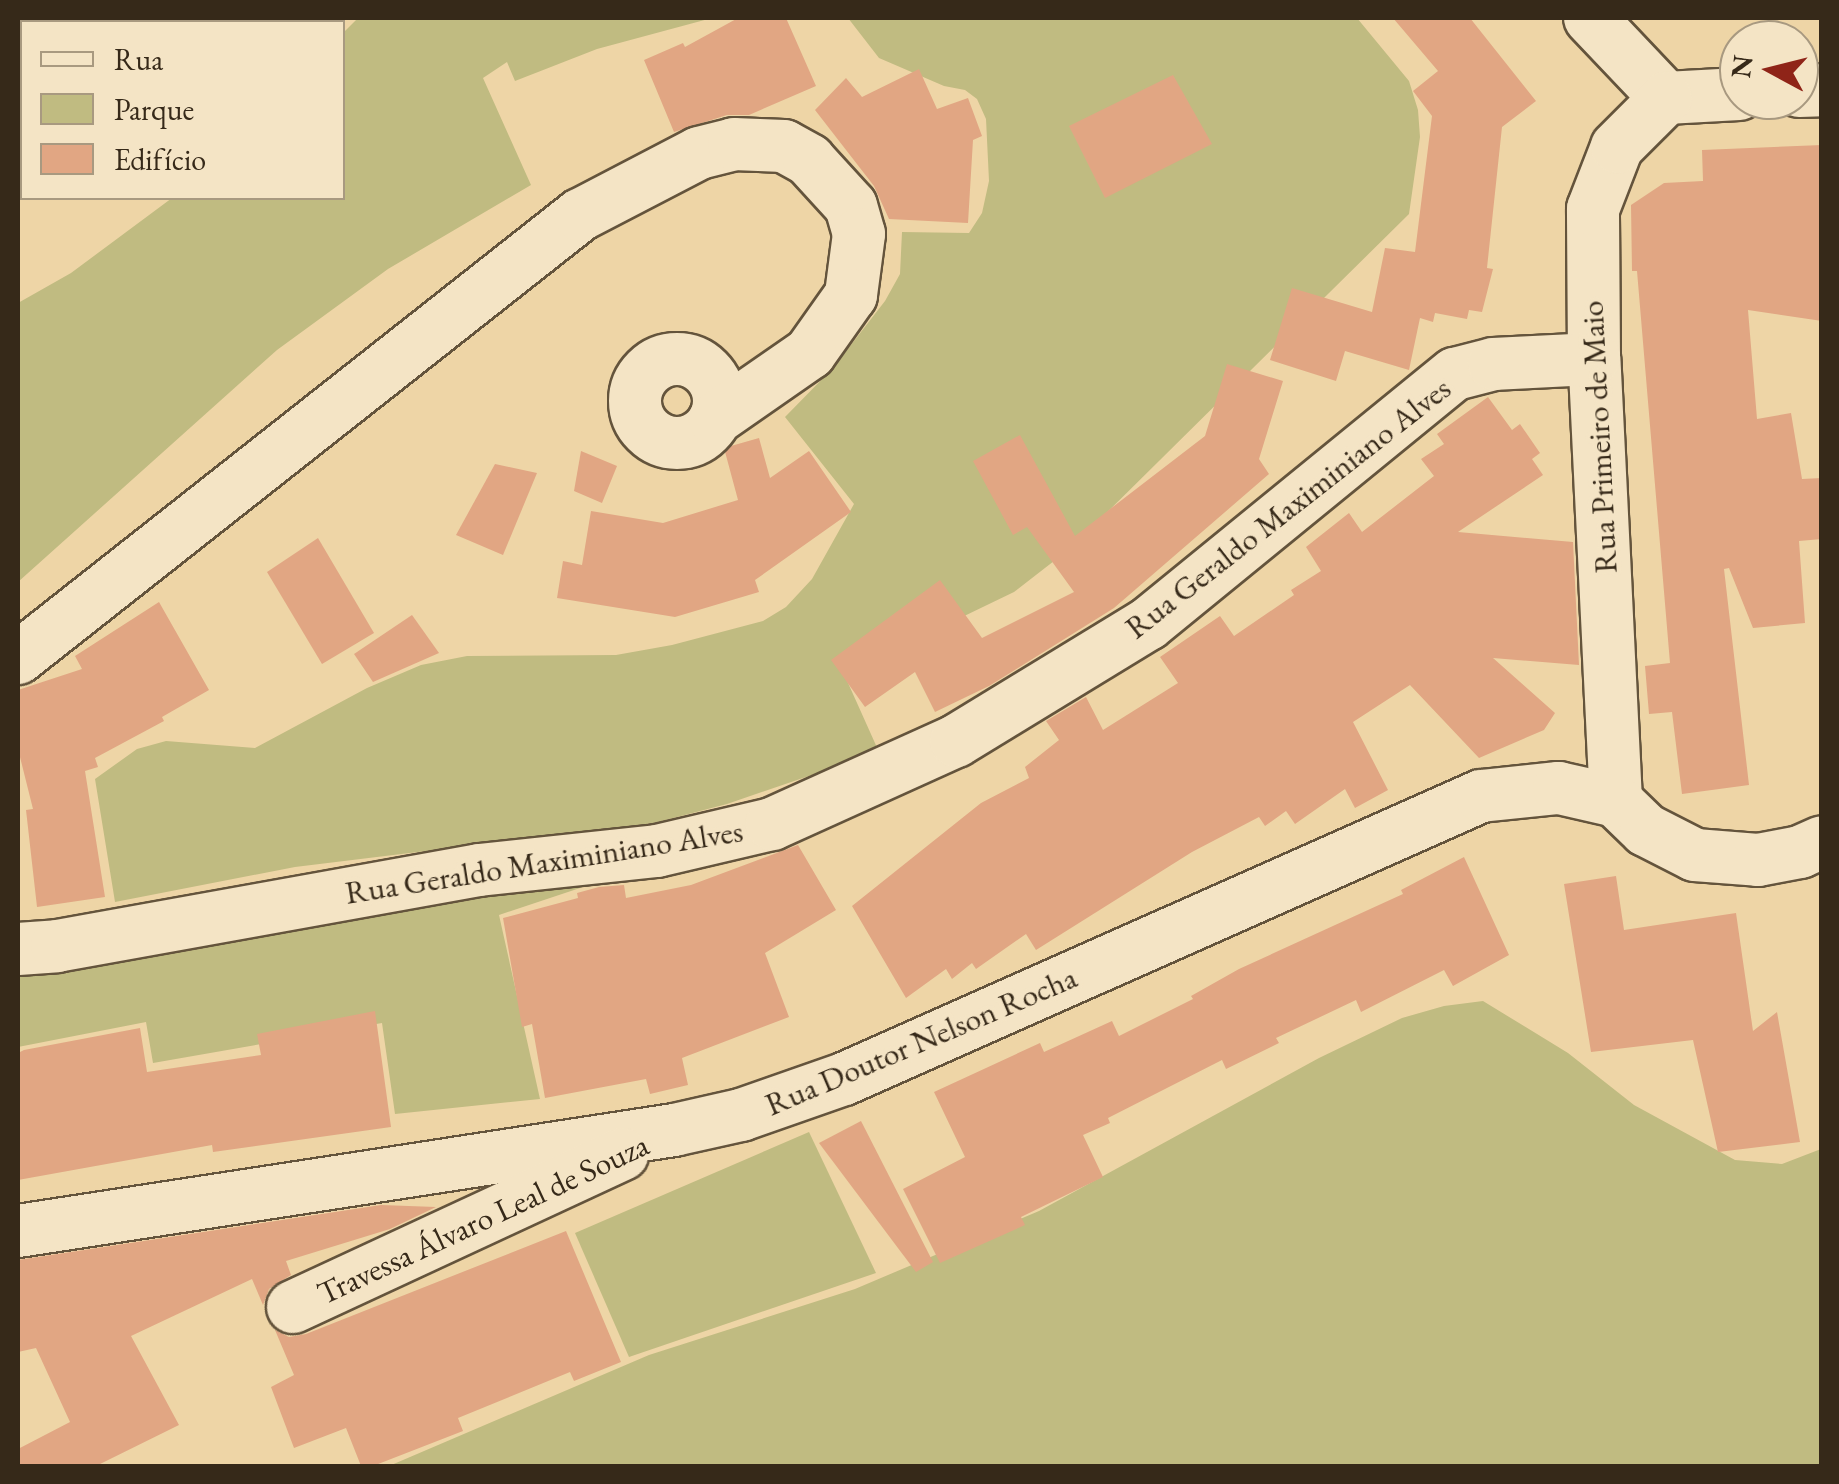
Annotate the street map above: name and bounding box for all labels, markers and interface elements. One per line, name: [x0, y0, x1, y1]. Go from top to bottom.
legend: [20, 20, 345, 200]
north arrow: [1719, 20, 1819, 120]
text: Rua: [114, 40, 163, 79]
text: N: [1722, 53, 1760, 80]
text: Parque: [114, 90, 194, 129]
text: Edifício: [114, 140, 206, 179]
street label: Rua Primeiro de Maio: [1573, 300, 1625, 574]
street label: Rua Geraldo Maximiniano Alves: [1118, 369, 1458, 647]
street label: Rua Geraldo Maximiniano Alves: [342, 812, 746, 912]
street label: Rua Doutor Nelson Rocha: [760, 958, 1082, 1124]
street label: Travessa Álvaro Leal de Souza: [311, 1125, 655, 1313]

